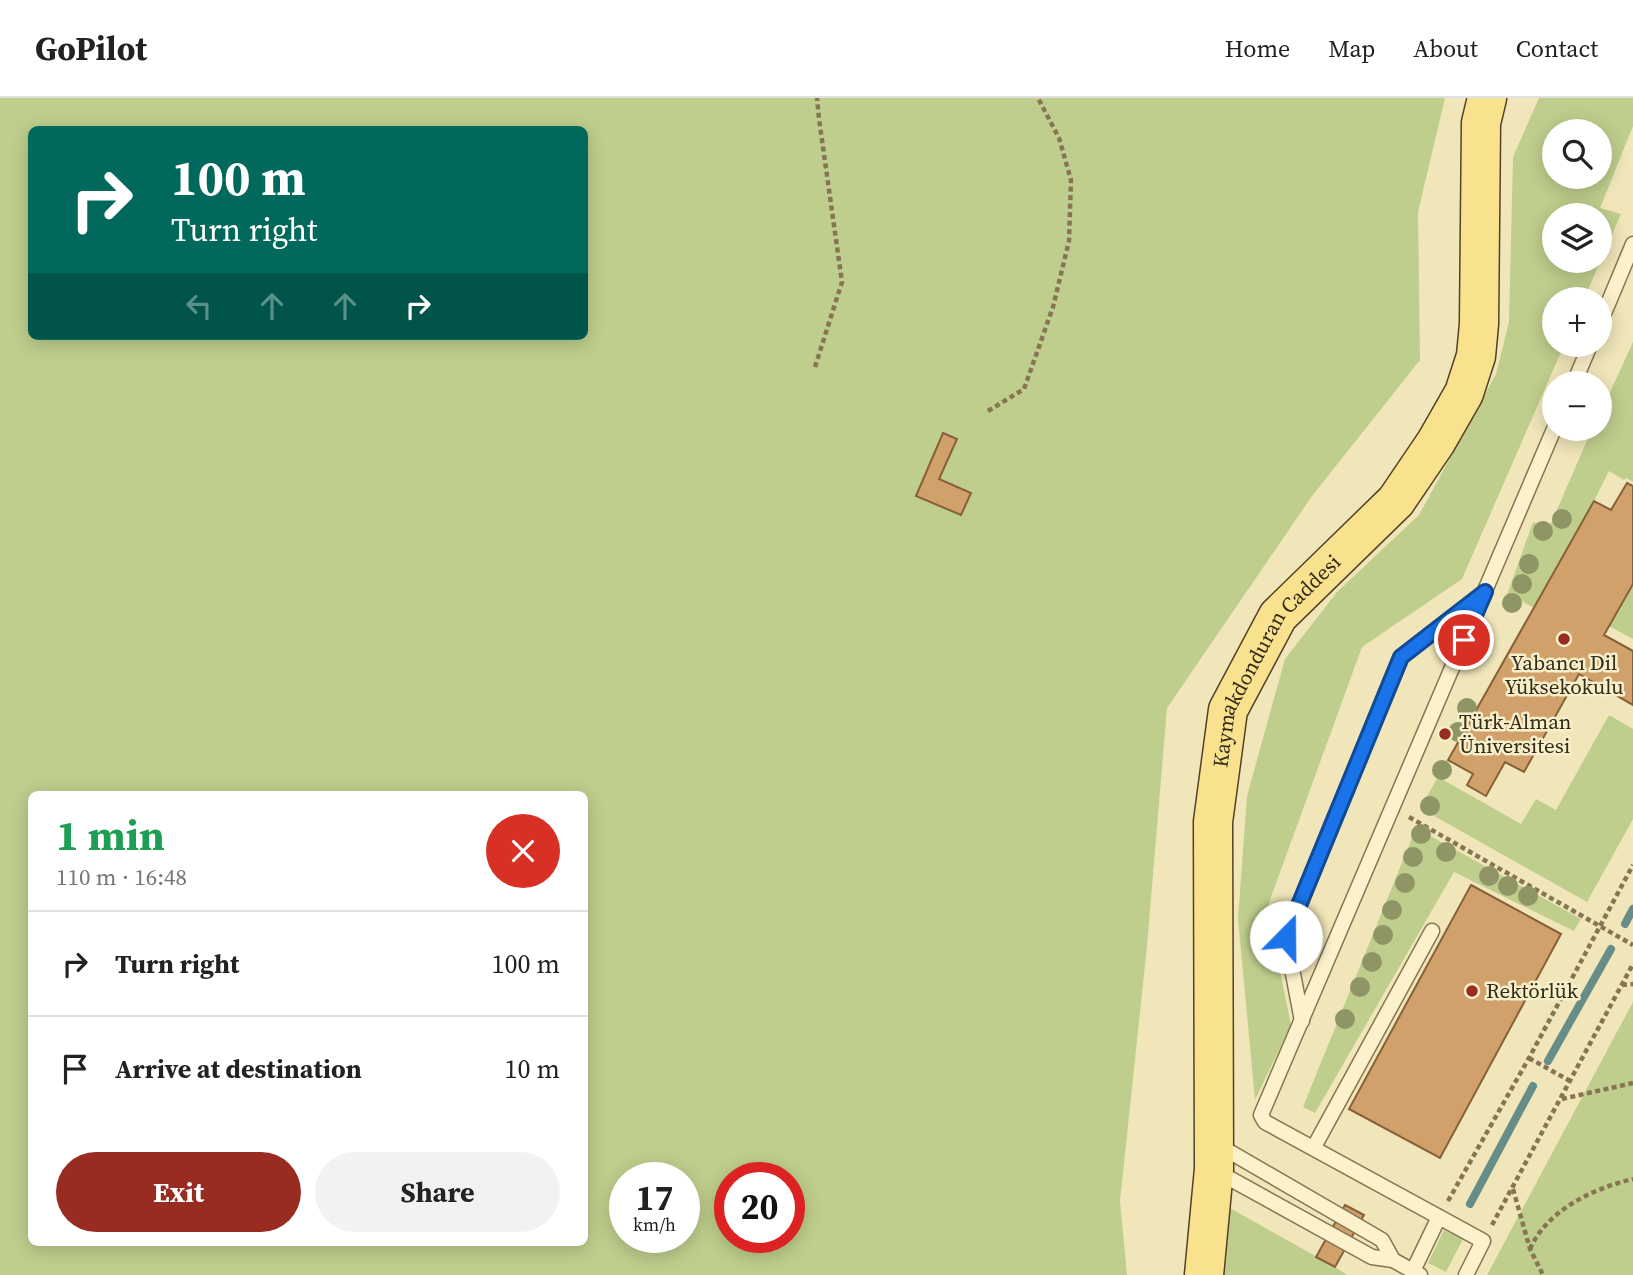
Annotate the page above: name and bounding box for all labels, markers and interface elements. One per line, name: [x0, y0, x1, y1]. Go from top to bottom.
text: GoPilot: [35, 26, 147, 71]
text: Home: [1225, 32, 1290, 65]
text: Map: [1328, 32, 1375, 65]
text: About: [1413, 32, 1478, 65]
text: Contact: [1516, 32, 1598, 65]
map controls: [1542, 119, 1612, 441]
button: search: [1542, 119, 1612, 189]
text: 100 m: [171, 144, 306, 211]
icon: right: [56, 154, 147, 245]
button: layers: [1542, 203, 1612, 273]
text: Turn right: [171, 208, 317, 252]
icon: left: [180, 287, 218, 325]
icon: ahead: [253, 287, 291, 325]
icon: ahead: [326, 287, 364, 325]
icon: right: [399, 287, 437, 325]
button: +: [1542, 287, 1612, 357]
button: −: [1542, 371, 1612, 441]
street label: Kaymakdonduran Caddesi: [1205, 548, 1347, 769]
pin: [1434, 610, 1494, 670]
icon: arrive: [1445, 621, 1483, 659]
marker: Yabancı Dil Yüksekokulu: [1556, 631, 1572, 647]
place label: Yabancı Dil Yüksekokulu: [1504, 648, 1624, 701]
place label: Türk-Alman Üniversitesi: [1459, 707, 1572, 760]
marker: Türk-Alman Üniversitesi: [1437, 726, 1453, 742]
text: 1 min: [56, 806, 165, 864]
button: close: [486, 814, 560, 888]
text: 110 m · 16:48: [56, 861, 187, 893]
position arrow: [1249, 900, 1323, 974]
icon: right: [56, 945, 94, 983]
text: Turn right: [115, 946, 239, 982]
text: 100 m: [492, 946, 560, 982]
place label: Rektörlük: [1486, 976, 1579, 1005]
marker: Rektörlük: [1464, 983, 1480, 999]
icon: arrive: [56, 1050, 94, 1088]
text: Arrive at destination: [115, 1051, 362, 1087]
text: 10 m: [505, 1051, 560, 1087]
button: Exit: [56, 1152, 301, 1232]
button: Share: [315, 1152, 560, 1232]
speed limit sign: 20: [714, 1162, 805, 1253]
text: 17: [636, 1174, 673, 1222]
text: km/h: [633, 1212, 676, 1237]

